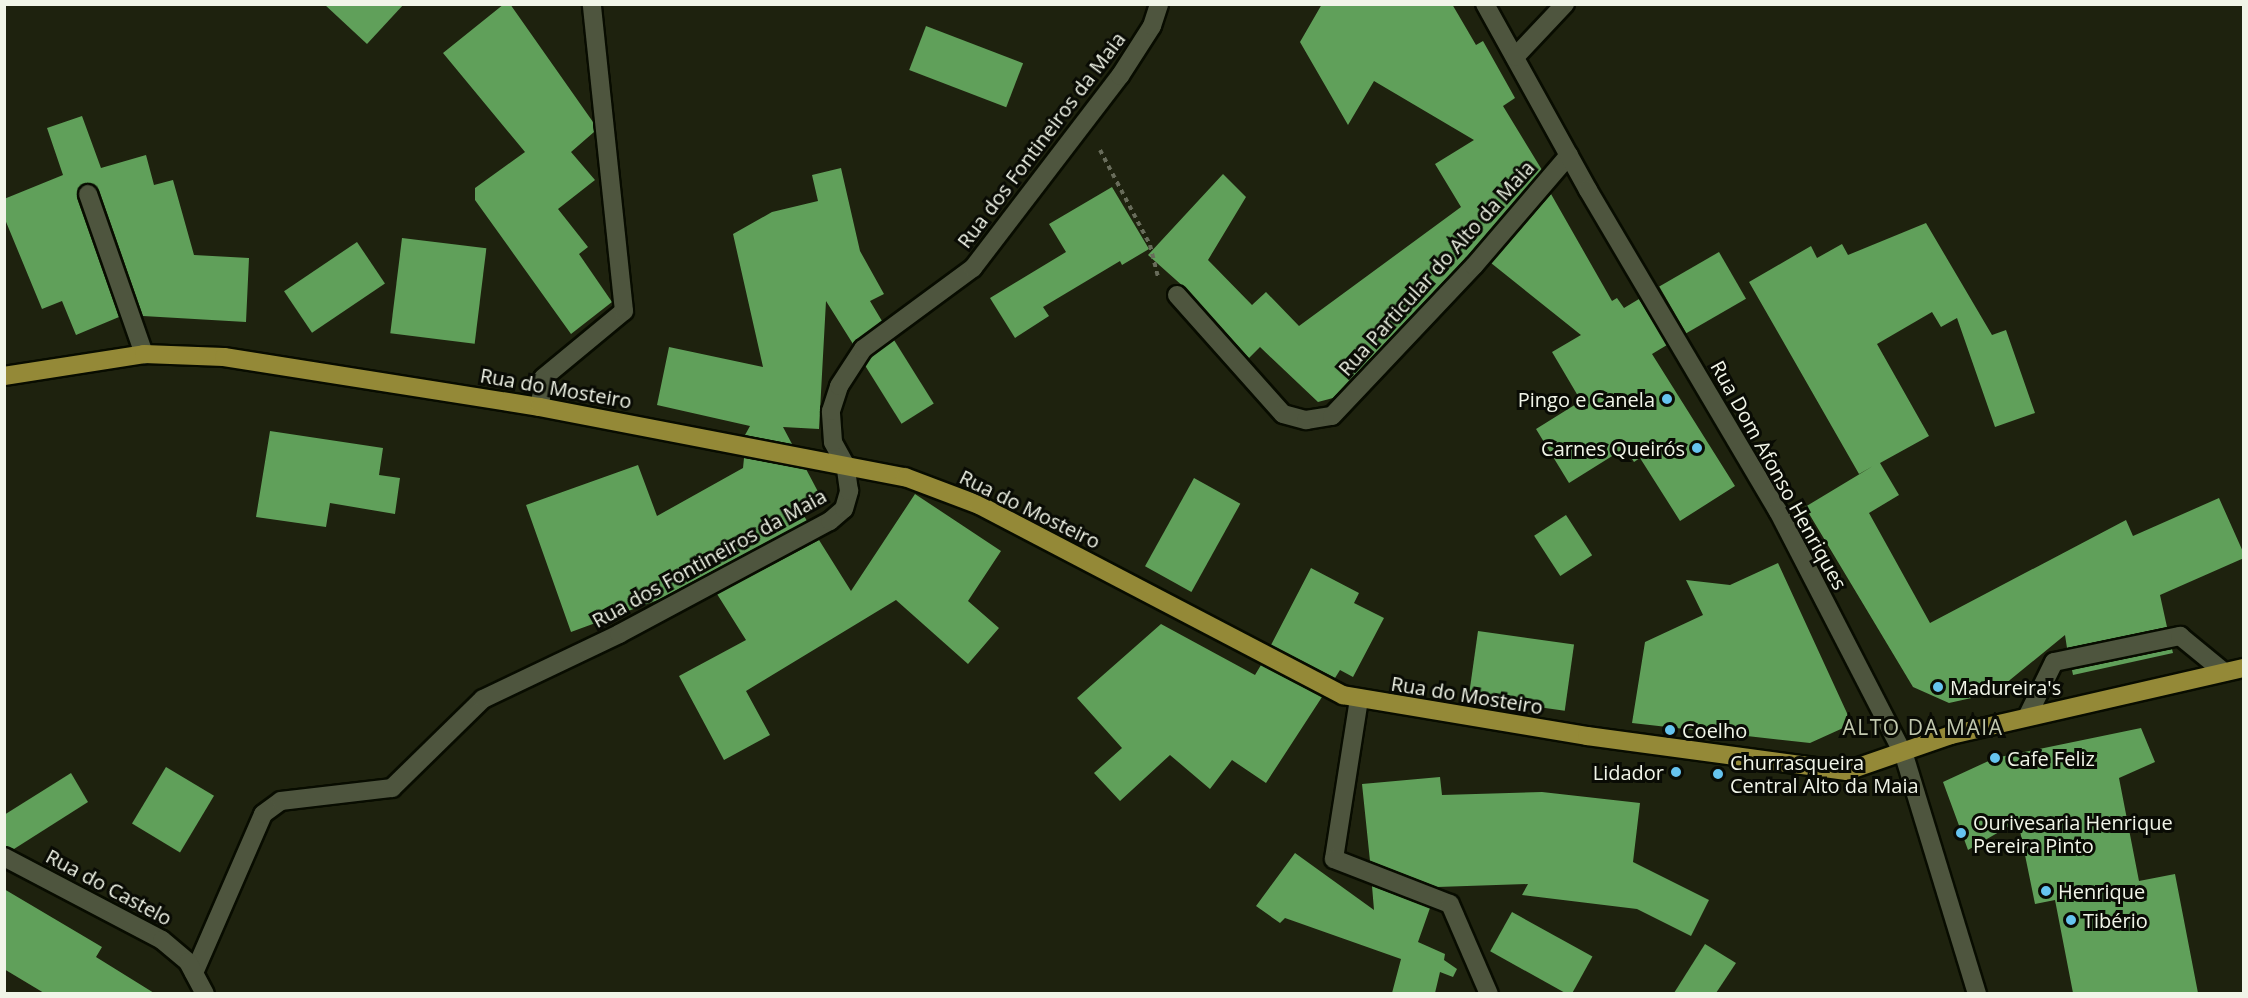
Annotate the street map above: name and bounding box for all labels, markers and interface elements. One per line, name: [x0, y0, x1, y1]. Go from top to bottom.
street label: Rua dos Fontineiros da Maia: [952, 27, 1130, 253]
street label: Rua Particular do Alto da Maia: [1333, 156, 1539, 380]
street label: Rua Dom Afonso Henriques: [1706, 356, 1852, 594]
street label: Rua do Mosteiro: [478, 363, 634, 413]
place label: Pingo e Canela: [1518, 387, 1655, 411]
marker: Pingo e Canela: [1660, 392, 1674, 406]
place label: Carnes Queirós: [1541, 436, 1685, 460]
marker: Carnes Queirós: [1690, 441, 1704, 455]
street label: Rua do Mosteiro: [956, 465, 1104, 553]
street label: Rua dos Fontineiros da Maia: [588, 484, 830, 632]
street label: Rua do Mosteiro: [1389, 671, 1545, 719]
place label: Madureira's: [1950, 675, 2061, 699]
marker: Madureira's: [1931, 680, 1945, 694]
district label: ALTO DA MAIA: [1843, 714, 2003, 740]
place label: Coelho: [1682, 718, 1747, 742]
marker: Coelho: [1663, 723, 1677, 737]
place label: Cafe Feliz: [2007, 746, 2095, 770]
place label: Churrasqueira Central Alto da Maia: [1730, 750, 1919, 797]
marker: Cafe Feliz: [1988, 751, 2002, 765]
place label: Lidador: [1593, 760, 1664, 784]
marker: Lidador: [1669, 765, 1683, 779]
marker: Churrasqueira Central Alto da Maia: [1711, 767, 1725, 781]
place label: Ourivesaria Henrique Pereira Pinto: [1973, 810, 2173, 857]
marker: Ourivesaria Henrique Pereira Pinto: [1954, 826, 1968, 840]
street label: Rua do Castelo: [42, 844, 176, 930]
place label: Henrique: [2058, 879, 2145, 903]
marker: Henrique: [2039, 884, 2053, 898]
place label: Tibério: [2083, 908, 2148, 932]
marker: Tibério: [2064, 913, 2078, 927]

